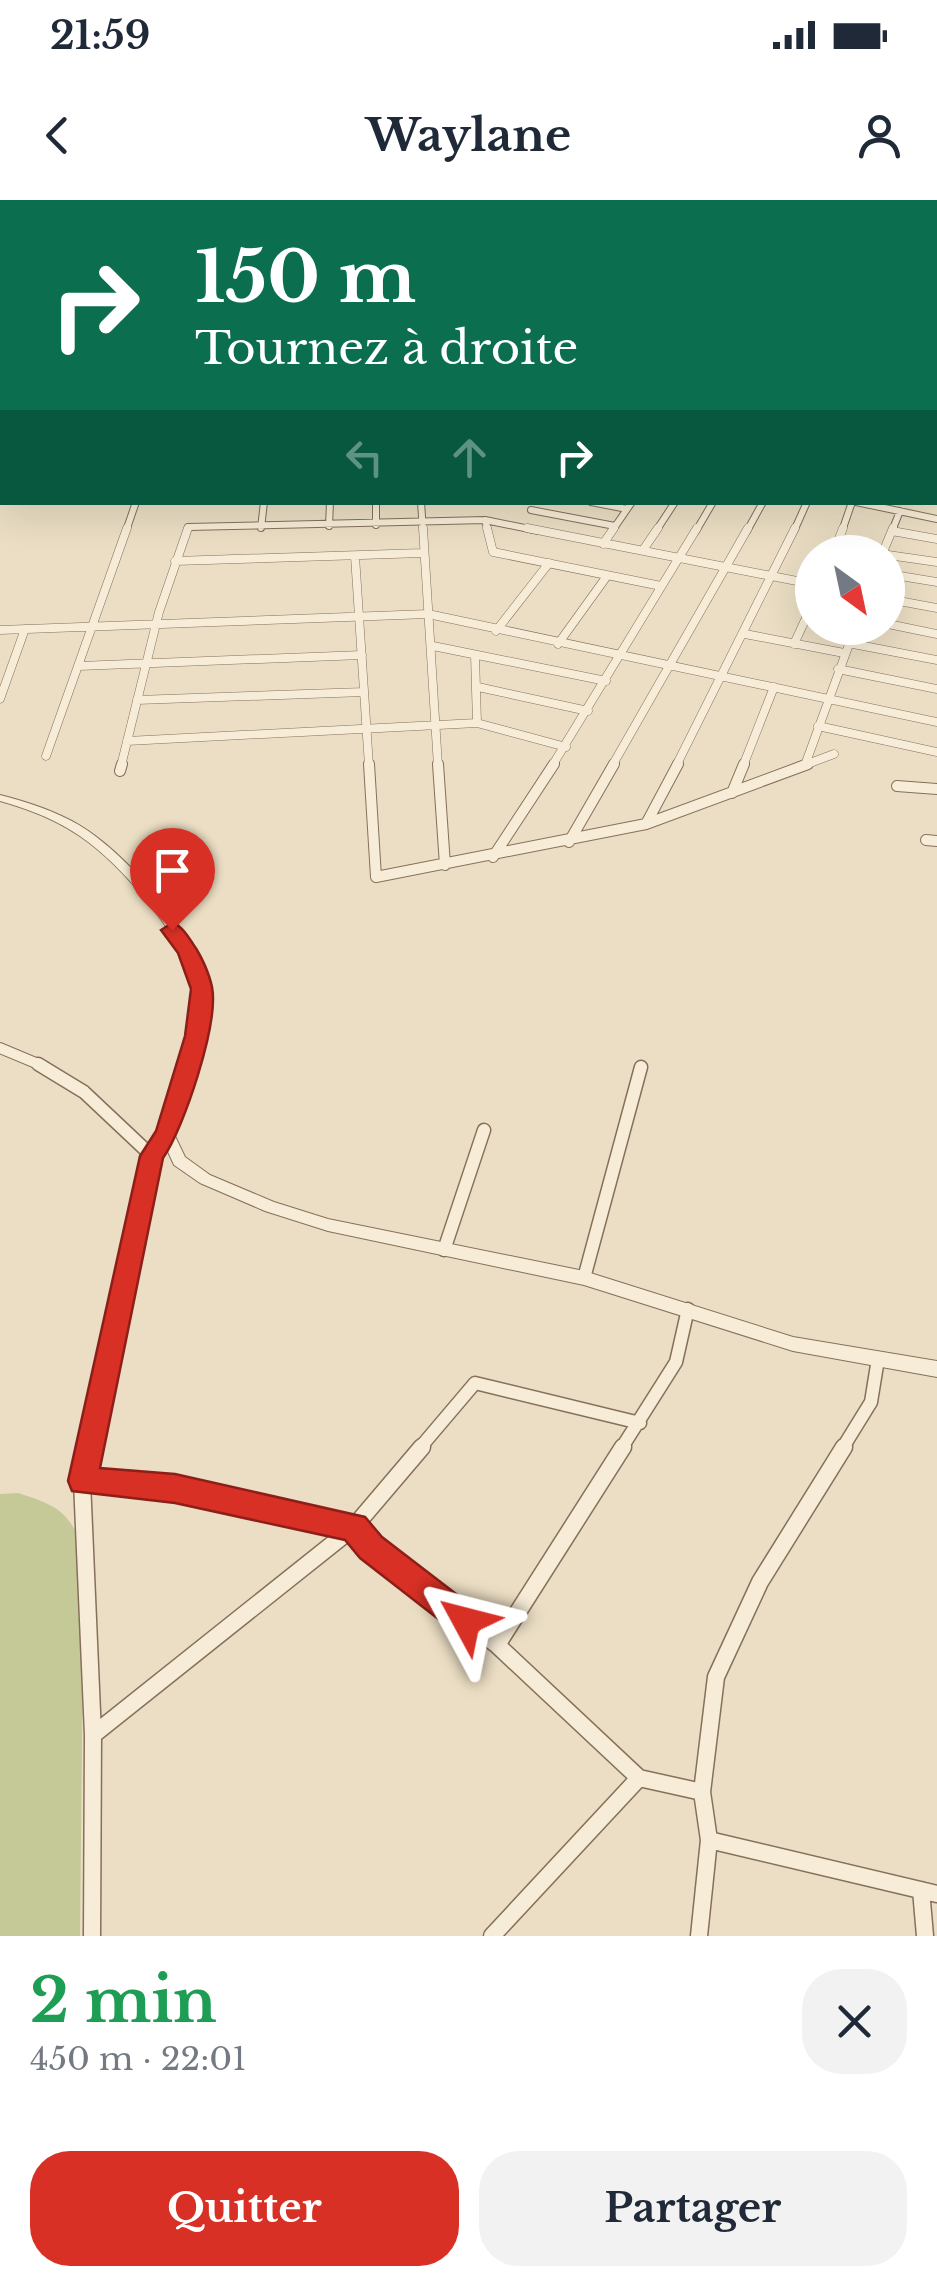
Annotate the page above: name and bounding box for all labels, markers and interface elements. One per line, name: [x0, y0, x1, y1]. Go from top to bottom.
text: 21:59: [50, 12, 150, 59]
text: Waylane: [366, 107, 571, 163]
icon: back: [30, 108, 85, 163]
icon: person: [852, 108, 907, 163]
text: 150 m: [195, 234, 416, 321]
icon: right: [30, 240, 160, 370]
text: Tournez à droite: [195, 320, 578, 376]
icon: left: [337, 430, 392, 485]
icon: ahead: [442, 430, 497, 485]
icon: right: [547, 430, 602, 485]
north arrow: [795, 535, 905, 645]
map controls: [795, 535, 905, 645]
pin: [130, 828, 215, 931]
icon: arrive: [145, 843, 200, 898]
position arrow: [414, 1569, 518, 1673]
text: 2 min: [30, 1964, 217, 2038]
button: close: [802, 1969, 907, 2074]
text: 450 m · 22:01: [30, 2039, 246, 2079]
button: Quitter: [30, 2151, 459, 2266]
button: Partager: [479, 2151, 907, 2266]

